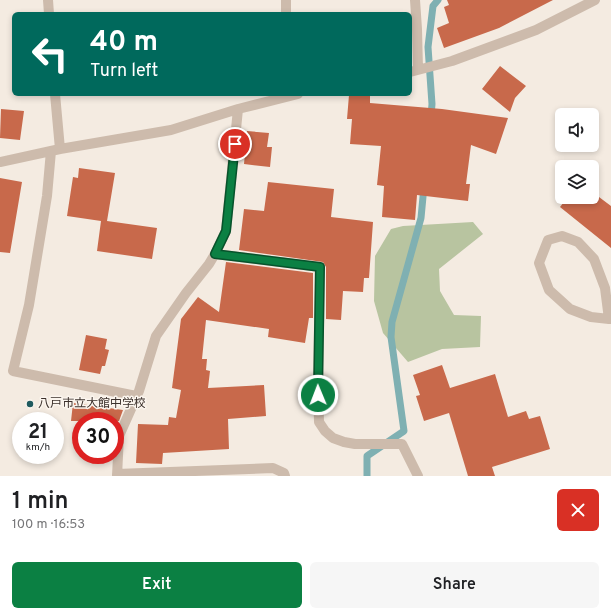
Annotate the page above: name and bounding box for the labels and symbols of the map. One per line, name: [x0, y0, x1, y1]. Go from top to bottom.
pin: [218, 127, 252, 161]
position arrow: [297, 374, 339, 416]
place label: 八戸市立大館中学校: [38, 396, 146, 412]
marker: 八戸市立大館中学校: [25, 399, 35, 409]
speed limit sign: 30: [72, 412, 124, 464]

